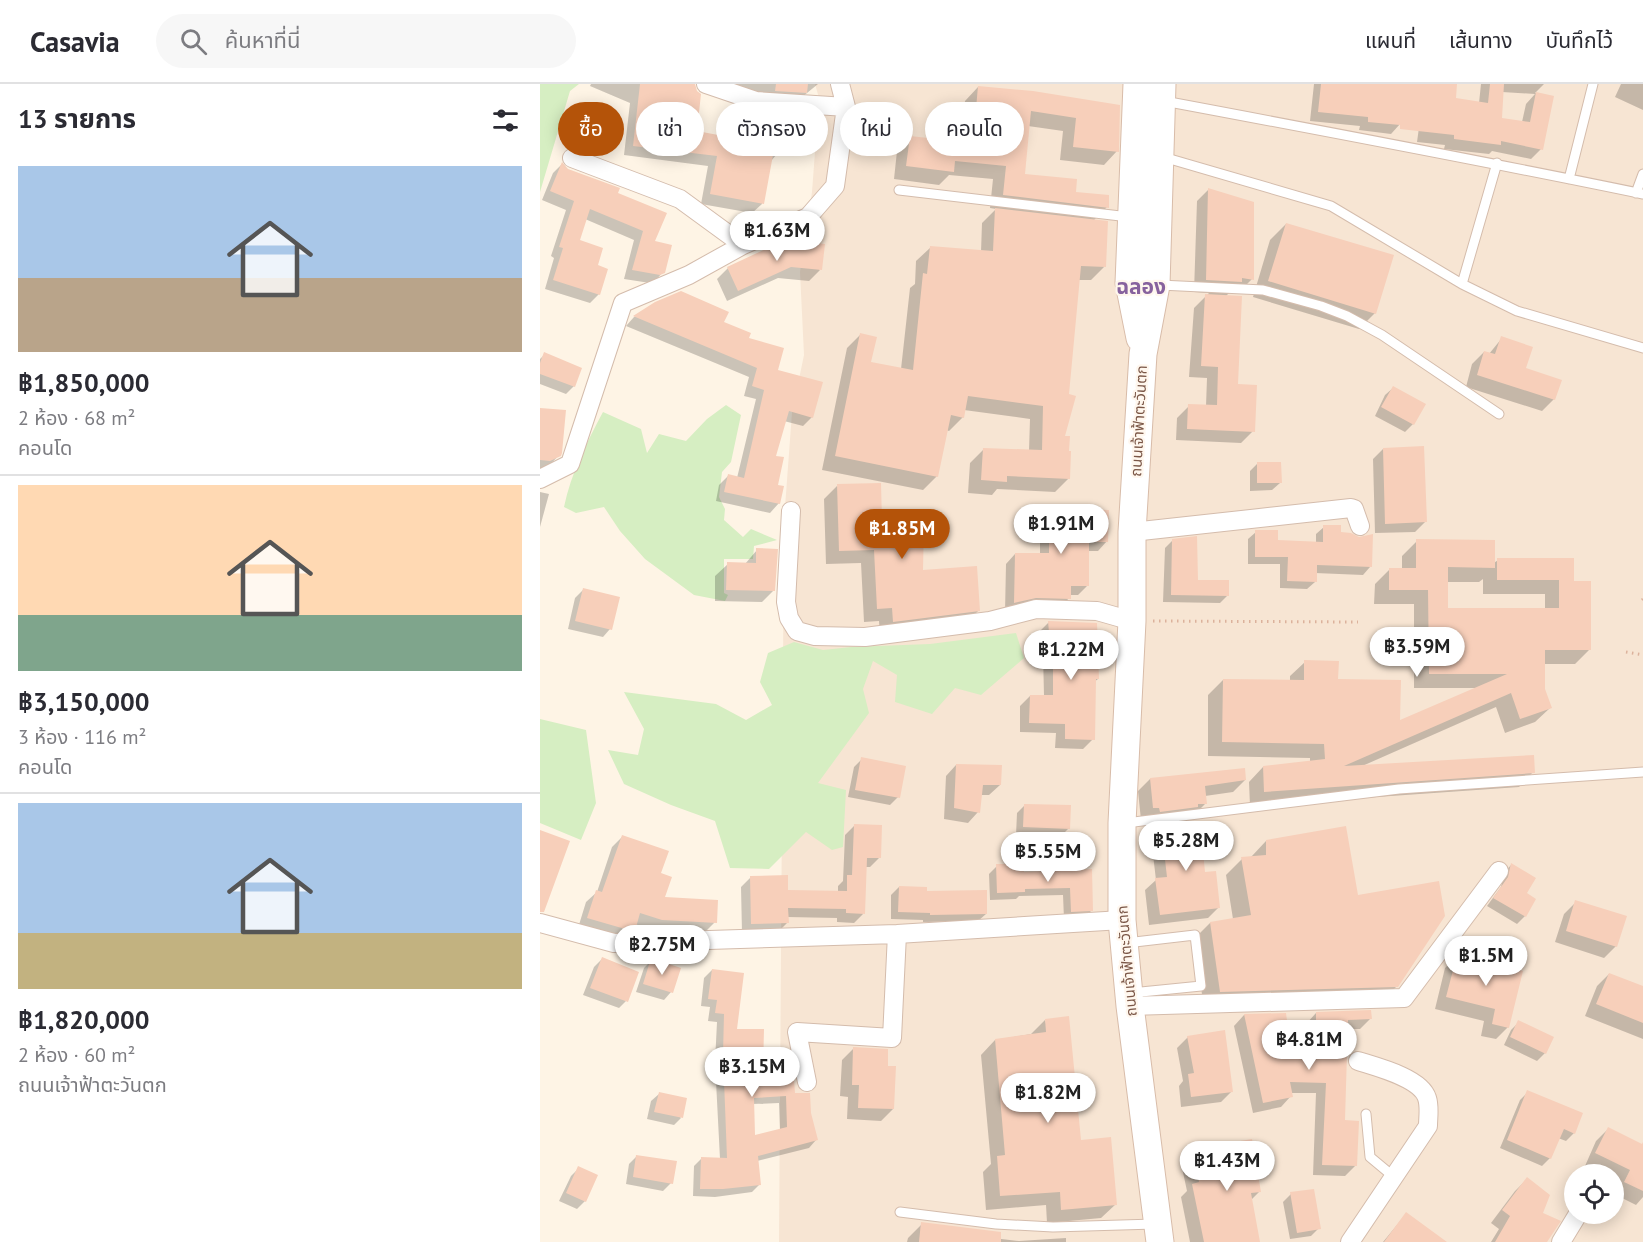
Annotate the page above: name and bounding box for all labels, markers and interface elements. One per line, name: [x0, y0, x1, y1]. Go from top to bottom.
search box: [156, 14, 576, 68]
text: Casavia: [30, 23, 120, 60]
icon: search: [177, 25, 210, 58]
text: ค้นหาที่นี่: [225, 26, 300, 54]
text: แผนที่: [1365, 27, 1416, 54]
text: เส้นทาง: [1449, 27, 1513, 54]
text: บันทึกไว้: [1546, 27, 1613, 54]
text: 13 รายการ: [18, 102, 136, 135]
chip: ซื้อ: [558, 102, 624, 156]
chip: เช่า: [636, 102, 704, 156]
chip: ตัวกรอง: [716, 102, 828, 156]
chip: ใหม่: [840, 102, 913, 156]
chip: คอนโด: [925, 102, 1024, 156]
icon: filters: [489, 104, 522, 137]
icon: home: [216, 205, 324, 313]
pin: ฿1.63M: [728, 211, 826, 262]
text: ฿1.63M: [744, 217, 810, 243]
district label: ฉลอง: [1116, 273, 1166, 300]
street label: ถนนเจ้าฟ้าตะวันตก: [1126, 365, 1151, 477]
text: ฿1,850,000: [18, 366, 149, 399]
text: 2 ห้อง · 68 m²: [18, 405, 135, 431]
text: คอนโด: [18, 435, 72, 461]
pin: ฿1.91M: [1012, 504, 1110, 555]
pin: ฿1.85M: [853, 509, 951, 560]
text: ฿1.91M: [1028, 510, 1094, 536]
text: ฿1.85M: [869, 515, 935, 541]
icon: home: [216, 524, 324, 632]
pin: ฿3.59M: [1368, 627, 1466, 678]
pin: ฿1.22M: [1022, 630, 1120, 681]
text: ฿3.59M: [1384, 633, 1450, 659]
text: ฿1.22M: [1038, 636, 1104, 662]
text: ฿3,150,000: [18, 685, 149, 718]
text: 3 ห้อง · 116 m²: [18, 724, 146, 750]
text: คอนโด: [18, 754, 72, 780]
pin: ฿5.28M: [1137, 821, 1235, 872]
text: ฿5.28M: [1153, 827, 1219, 853]
pin: ฿5.55M: [999, 832, 1097, 883]
text: ฿5.55M: [1015, 838, 1081, 864]
icon: home: [216, 842, 324, 950]
street label: ถนนเจ้าฟ้าตะวันตก: [1112, 905, 1141, 1017]
pin: ฿2.75M: [613, 925, 711, 976]
text: ฿2.75M: [629, 931, 695, 957]
pin: ฿1.5M: [1444, 936, 1528, 987]
text: ฿1.5M: [1458, 942, 1514, 968]
text: ฿1,820,000: [18, 1003, 149, 1036]
pin: ฿4.81M: [1260, 1020, 1358, 1071]
text: ฿4.81M: [1276, 1026, 1342, 1052]
text: 2 ห้อง · 60 m²: [18, 1042, 135, 1068]
pin: ฿3.15M: [703, 1047, 801, 1098]
text: ฿3.15M: [719, 1053, 785, 1079]
text: ถนนเจ้าฟ้าตะวันตก: [18, 1072, 167, 1098]
pin: ฿1.82M: [999, 1073, 1097, 1124]
text: ฿1.82M: [1015, 1079, 1081, 1105]
pin: ฿1.43M: [1178, 1141, 1276, 1192]
text: ฿1.43M: [1194, 1147, 1260, 1173]
map controls: [1564, 1164, 1624, 1224]
button: locate: [1564, 1164, 1624, 1224]

